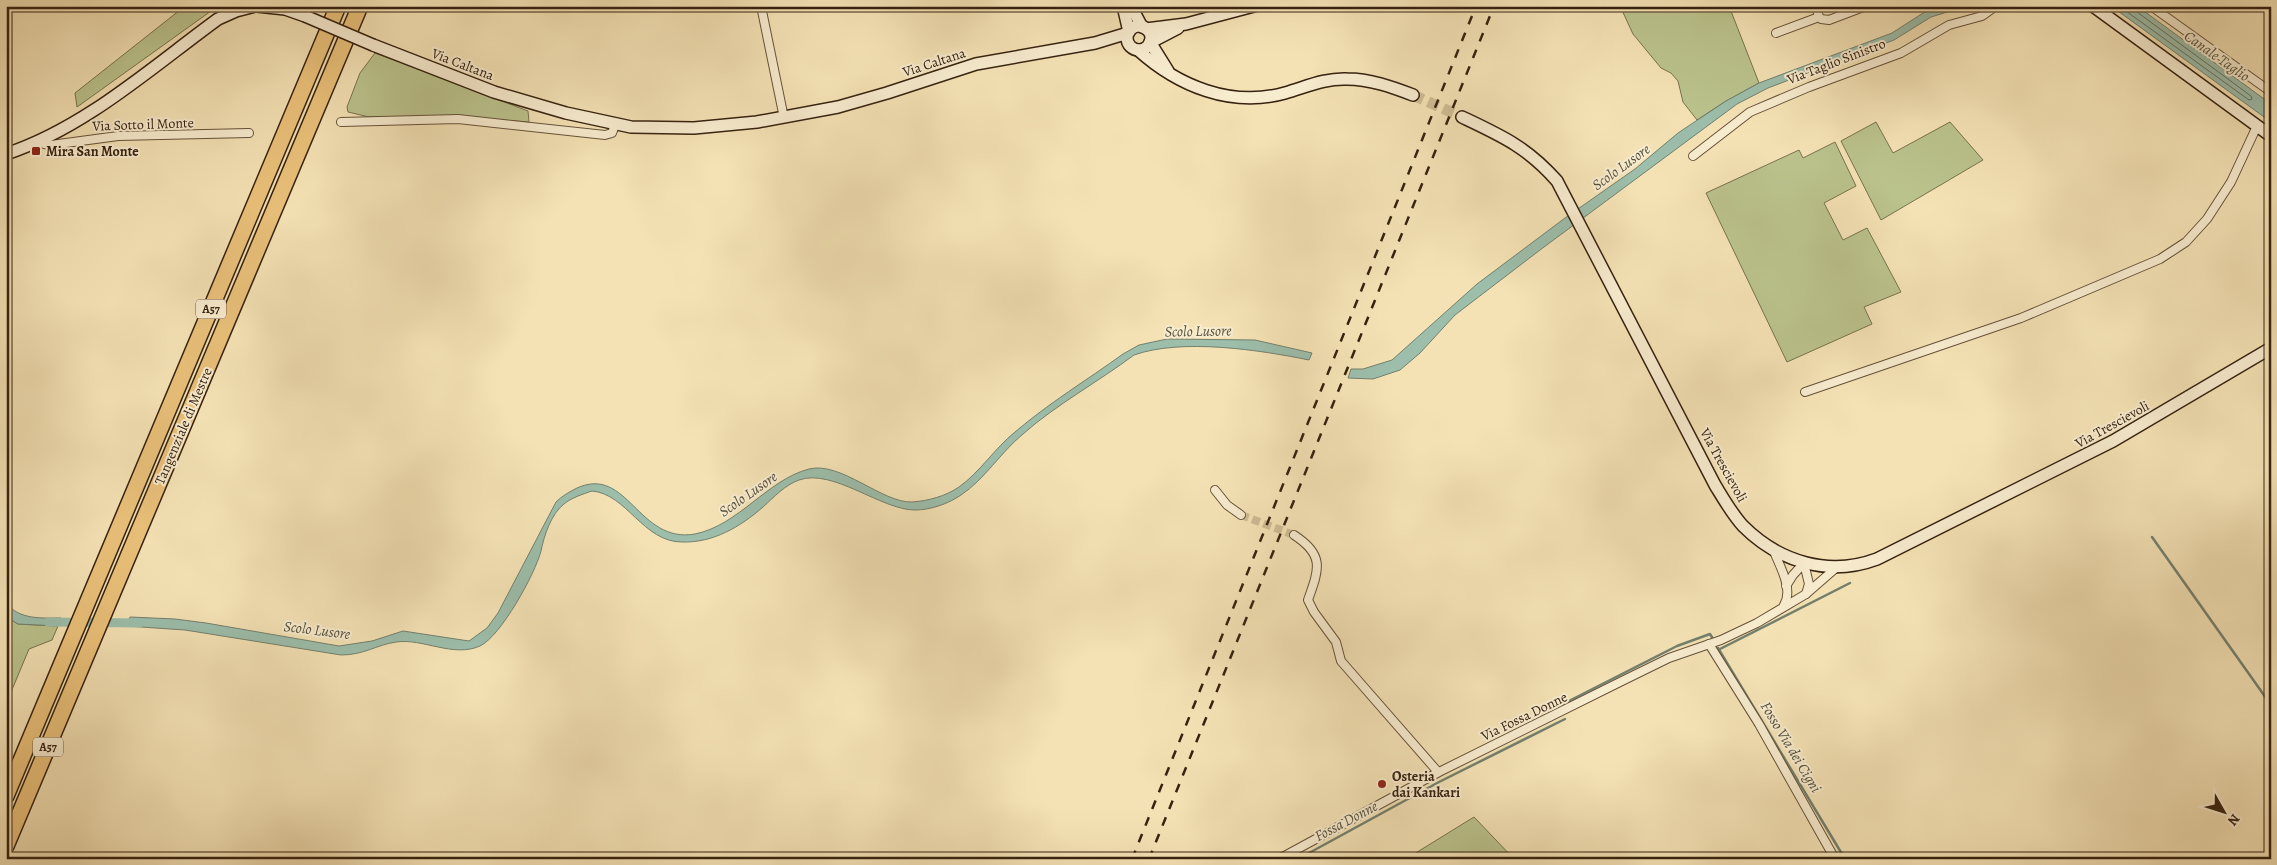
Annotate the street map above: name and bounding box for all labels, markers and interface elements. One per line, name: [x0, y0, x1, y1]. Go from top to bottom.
water label: Canale Taglio: [2180, 26, 2254, 86]
street label: Via Taglio Sinistro: [1783, 34, 1888, 89]
street label: Via Caltana: [899, 43, 969, 82]
street label: Via Caltana: [428, 44, 497, 85]
street label: Via Sotto il Monte: [91, 113, 194, 136]
water label: Scolo Lusore: [1588, 139, 1654, 195]
place label: Mira San Monte: [46, 142, 139, 161]
marker: Mira San Monte: [30, 145, 42, 157]
road number: A57: [196, 300, 226, 318]
water label: Scolo Lusore: [1164, 320, 1232, 342]
street label: Tangenziale di Mestre: [150, 365, 217, 488]
street label: Via Trescievoli: [2071, 396, 2153, 453]
street label: Via Trescievoli: [1695, 424, 1752, 506]
water label: Scolo Lusore: [715, 466, 782, 521]
water label: Scolo Lusore: [283, 616, 352, 644]
street label: Via Fossa Donne: [1477, 687, 1571, 746]
water label: Fosso Via dei Cigni: [1756, 698, 1826, 796]
road number: A57: [33, 738, 63, 756]
place label: Osteria dai Kankari: [1392, 767, 1460, 802]
marker: Osteria dai Kankari: [1376, 778, 1388, 790]
north arrow: [2200, 788, 2250, 838]
water label: Fossa Donne: [1311, 796, 1382, 846]
text: N: [2223, 810, 2244, 830]

